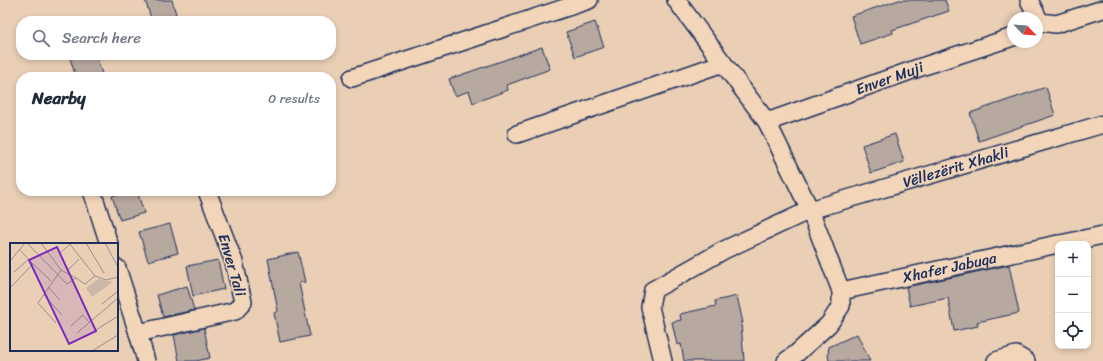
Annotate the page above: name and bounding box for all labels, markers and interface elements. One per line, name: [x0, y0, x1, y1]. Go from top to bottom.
north arrow: [1007, 12, 1043, 48]
search box: [16, 16, 336, 60]
text: Search here: [62, 25, 141, 51]
icon: search: [30, 27, 52, 49]
street label: Enver Muji: [852, 54, 928, 102]
text: Nearby: [32, 83, 86, 113]
text: 0 results: [268, 87, 320, 110]
street label: Vëllezërit Xhakli: [900, 139, 1013, 195]
street label: Enver Tali: [211, 231, 254, 300]
map controls: [1055, 241, 1091, 349]
button: +: [1055, 241, 1091, 277]
inset map: [10, 243, 118, 351]
street label: Xhafer Jabuqa: [899, 245, 999, 291]
button: −: [1055, 277, 1091, 313]
button: locate: [1055, 313, 1091, 349]

